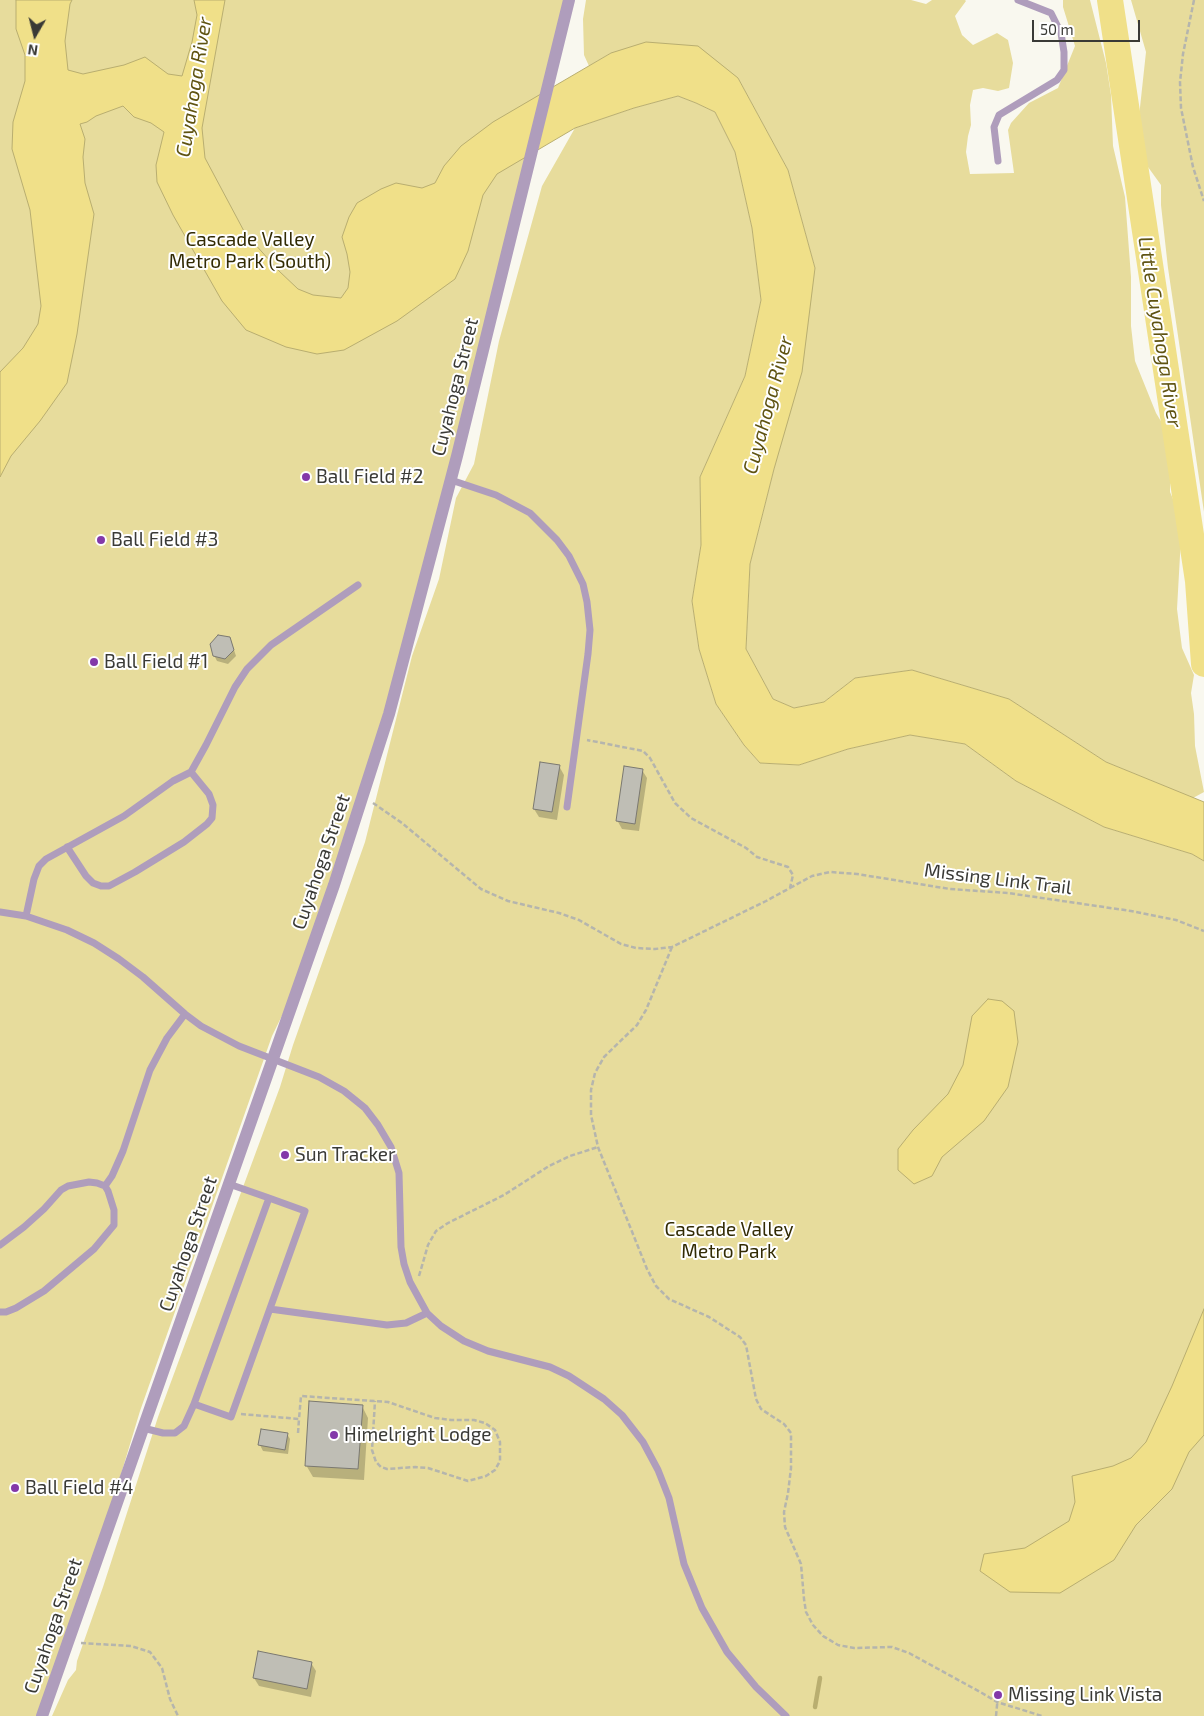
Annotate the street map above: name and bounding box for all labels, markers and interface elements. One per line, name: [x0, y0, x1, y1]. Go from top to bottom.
north arrow: [10, 10, 60, 60]
scale bar: [1034, 10, 1142, 42]
water label: Cuyahoga River: [171, 15, 217, 159]
text: 50 m: [1040, 20, 1074, 38]
text: N: [27, 41, 39, 59]
park label: Cascade Valley Metro Park (South): [169, 229, 331, 273]
water label: Little Cuyahoga River: [1133, 235, 1187, 429]
street label: Cuyahoga Street: [427, 315, 483, 459]
water label: Cuyahoga River: [738, 333, 798, 477]
place label: Ball Field #2: [316, 466, 423, 488]
marker: Ball Field #2: [300, 471, 312, 483]
place label: Ball Field #3: [111, 529, 218, 551]
marker: Ball Field #3: [95, 534, 107, 546]
place label: Ball Field #1: [104, 651, 208, 673]
marker: Ball Field #1: [88, 656, 100, 668]
street label: Cuyahoga Street: [287, 791, 355, 933]
street label: Missing Link Trail: [923, 859, 1073, 899]
place label: Sun Tracker: [295, 1144, 396, 1166]
marker: Sun Tracker: [279, 1149, 291, 1161]
street label: Cuyahoga Street: [154, 1173, 222, 1315]
park label: Cascade Valley Metro Park: [665, 1219, 793, 1263]
place label: Himelright Lodge: [344, 1424, 491, 1446]
marker: Himelright Lodge: [328, 1429, 340, 1441]
place label: Ball Field #4: [25, 1477, 133, 1499]
marker: Ball Field #4: [9, 1482, 21, 1494]
street label: Cuyahoga Street: [19, 1555, 87, 1697]
place label: Missing Link Vista: [1008, 1684, 1162, 1706]
marker: Missing Link Vista: [992, 1689, 1004, 1701]

